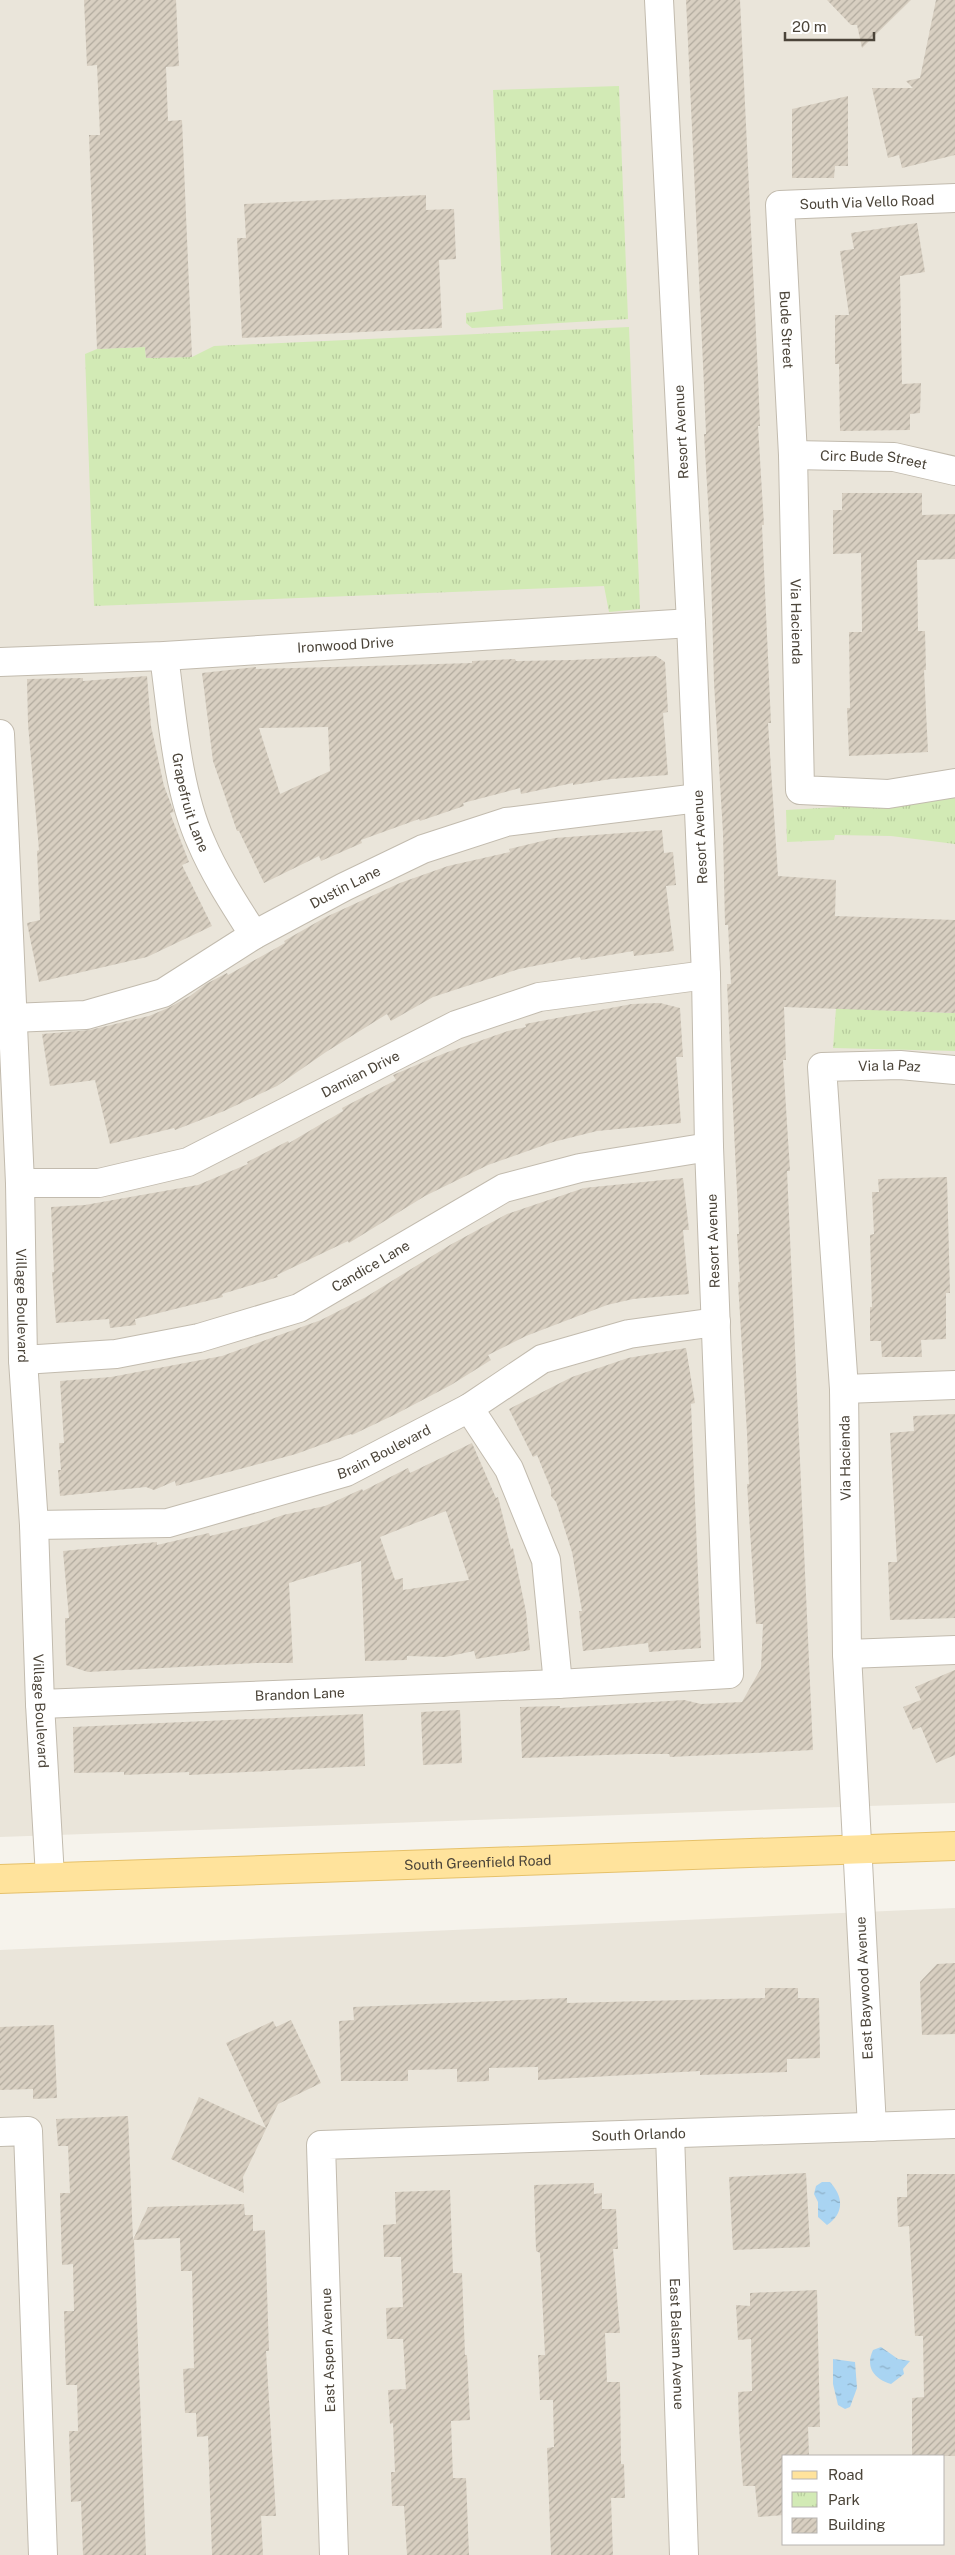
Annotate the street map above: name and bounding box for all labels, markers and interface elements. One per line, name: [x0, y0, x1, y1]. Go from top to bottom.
scale bar: [785, 10, 874, 42]
text: 20 m: [792, 18, 827, 35]
street label: South Via Vello Road: [799, 192, 935, 212]
street label: Bude Street: [776, 290, 797, 369]
street label: Resort Avenue: [671, 384, 691, 480]
street label: Circ Bude Street: [820, 448, 929, 472]
street label: Via Hacienda: [788, 579, 805, 664]
street label: Ironwood Drive: [297, 634, 395, 656]
street label: Grapefruit Lane: [169, 752, 212, 854]
street label: Resort Avenue: [690, 789, 710, 885]
street label: Dustin Lane: [307, 863, 383, 912]
street label: Damian Drive: [318, 1047, 402, 1101]
street label: Via la Paz: [858, 1057, 922, 1075]
street label: Resort Avenue: [703, 1194, 723, 1288]
street label: Candice Lane: [329, 1237, 412, 1295]
street label: Village Boulevard: [13, 1248, 31, 1363]
street label: Via Hacienda: [836, 1415, 854, 1501]
street label: Brain Boulevard: [335, 1421, 433, 1482]
street label: Village Boulevard: [30, 1654, 52, 1769]
street label: Brandon Lane: [255, 1684, 345, 1704]
street label: South Greenfield Road: [404, 1852, 552, 1873]
street label: East Baywood Avenue: [852, 1916, 876, 2060]
street label: South Orlando: [591, 2125, 686, 2144]
street label: East Balsam Avenue: [667, 2278, 687, 2410]
street label: East Aspen Avenue: [318, 2287, 338, 2413]
legend: [782, 2455, 945, 2545]
text: Road: [828, 2466, 864, 2483]
text: Park: [828, 2491, 860, 2508]
text: Building: [828, 2516, 886, 2533]

